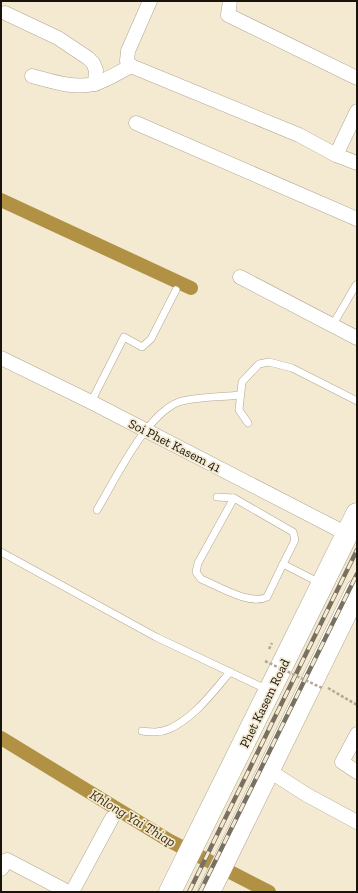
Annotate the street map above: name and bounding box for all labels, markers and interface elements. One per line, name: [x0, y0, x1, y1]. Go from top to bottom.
street label: Soi Phet Kasem 41: [126, 416, 223, 475]
street label: Phet Kasem Road: [236, 656, 292, 750]
water label: Khlong Yai Thiap: [87, 786, 179, 851]

